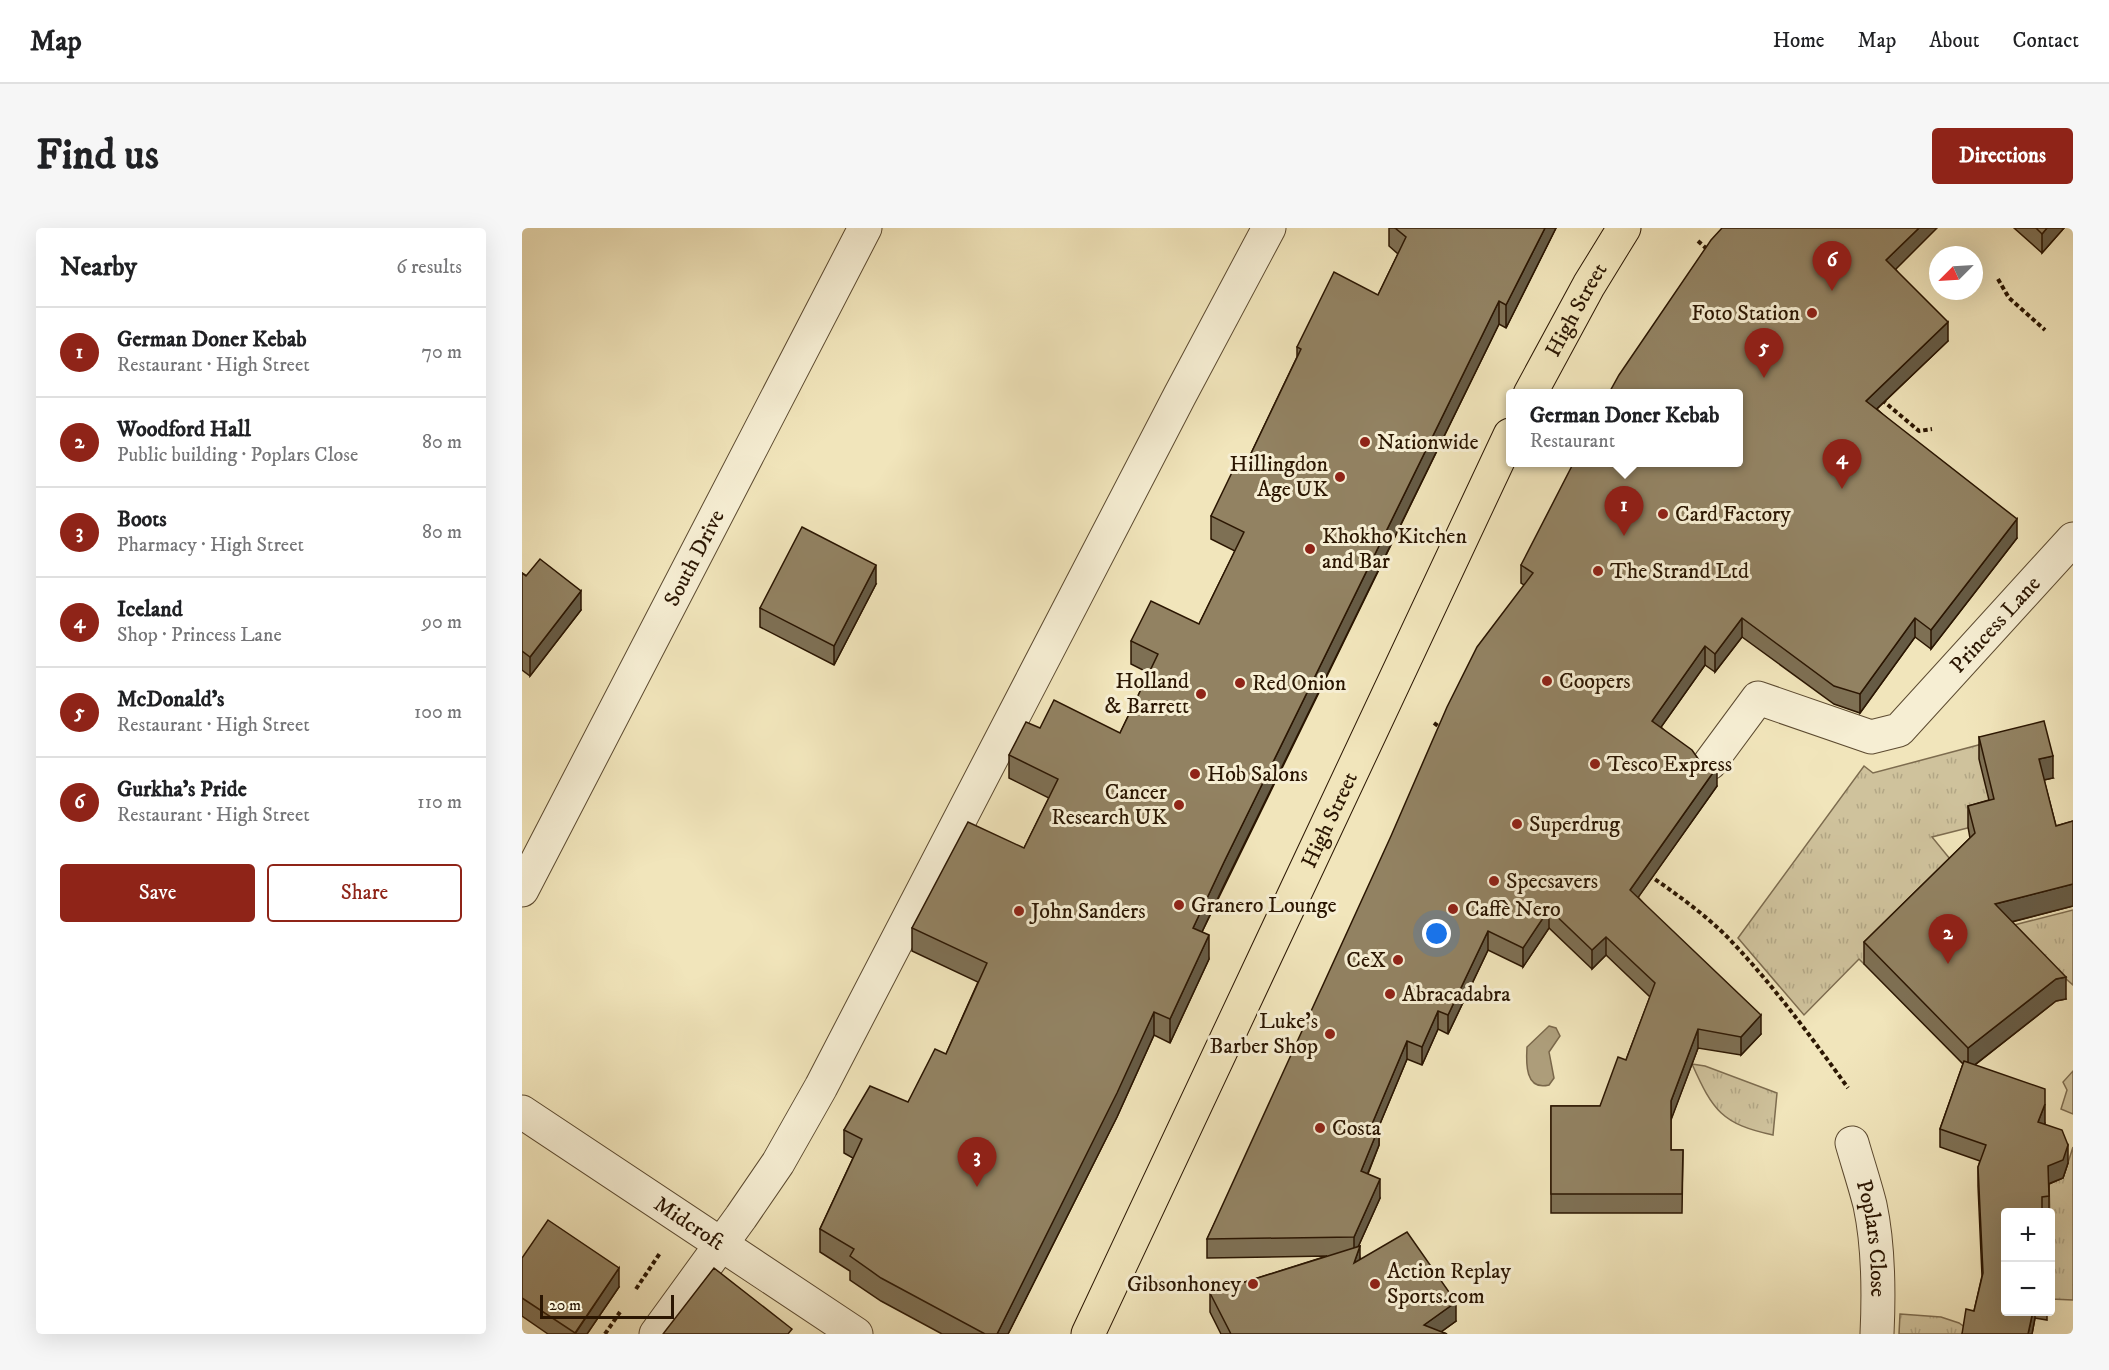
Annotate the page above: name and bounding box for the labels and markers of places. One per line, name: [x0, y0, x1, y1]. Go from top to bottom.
pin: 6: [1812, 242, 1852, 291]
place label: Foto Station: [1691, 300, 1800, 327]
marker: Foto Station: [1805, 306, 1819, 320]
pin: 5: [1744, 328, 1784, 378]
place label: Nationwide: [1377, 429, 1479, 456]
marker: Nationwide: [1358, 435, 1372, 449]
pin: 4: [1822, 440, 1862, 489]
place label: Hillingdon Age UK: [1230, 451, 1329, 503]
marker: Hillingdon Age UK: [1333, 470, 1347, 484]
pin: 1: [1604, 486, 1644, 536]
place label: Card Factory: [1675, 501, 1791, 528]
marker: Card Factory: [1656, 507, 1670, 521]
place label: Khokho Kitchen and Bar: [1322, 523, 1467, 575]
marker: Khokho Kitchen and Bar: [1303, 542, 1317, 556]
place label: The Strand Ltd: [1610, 558, 1749, 585]
marker: The Strand Ltd: [1591, 564, 1605, 578]
place label: Holland & Barrett: [1105, 668, 1189, 720]
place label: Coopers: [1559, 668, 1631, 695]
place label: Red Onion: [1252, 670, 1347, 697]
marker: Coopers: [1540, 674, 1554, 688]
marker: Red Onion: [1233, 676, 1247, 690]
marker: Holland & Barrett: [1194, 687, 1208, 701]
place label: Tesco Express: [1607, 751, 1732, 778]
marker: Tesco Express: [1588, 757, 1602, 771]
place label: Hob Salons: [1207, 761, 1308, 788]
marker: Hob Salons: [1188, 767, 1202, 781]
place label: Cancer Research UK: [1051, 779, 1168, 831]
marker: Cancer Research UK: [1172, 798, 1186, 812]
place label: Superdrug: [1529, 811, 1620, 838]
marker: Superdrug: [1510, 817, 1524, 831]
place label: Specsavers: [1506, 868, 1598, 895]
marker: Specsavers: [1487, 874, 1501, 888]
place label: Granero Lounge: [1191, 892, 1337, 919]
place label: Caffè Nero: [1465, 896, 1561, 923]
place label: John Sanders: [1029, 898, 1146, 925]
marker: Granero Lounge: [1172, 898, 1186, 912]
marker: Caffè Nero: [1446, 902, 1460, 916]
marker: John Sanders: [1012, 904, 1026, 918]
pin: 2: [1928, 914, 1968, 964]
place label: CeX: [1346, 947, 1386, 974]
marker: CeX: [1391, 953, 1405, 967]
place label: Abracadabra: [1402, 981, 1511, 1008]
marker: Abracadabra: [1383, 987, 1397, 1001]
place label: Luke's Barber Shop: [1209, 1008, 1318, 1060]
marker: Luke's Barber Shop: [1323, 1027, 1337, 1041]
place label: Costa: [1332, 1115, 1382, 1142]
marker: Costa: [1313, 1121, 1327, 1135]
pin: 3: [958, 1138, 996, 1187]
place label: Action Replay Sports.com: [1387, 1258, 1512, 1310]
place label: Gibsonhoney: [1127, 1271, 1242, 1298]
marker: Gibsonhoney: [1246, 1277, 1260, 1291]
marker: Action Replay Sports.com: [1368, 1277, 1382, 1291]

